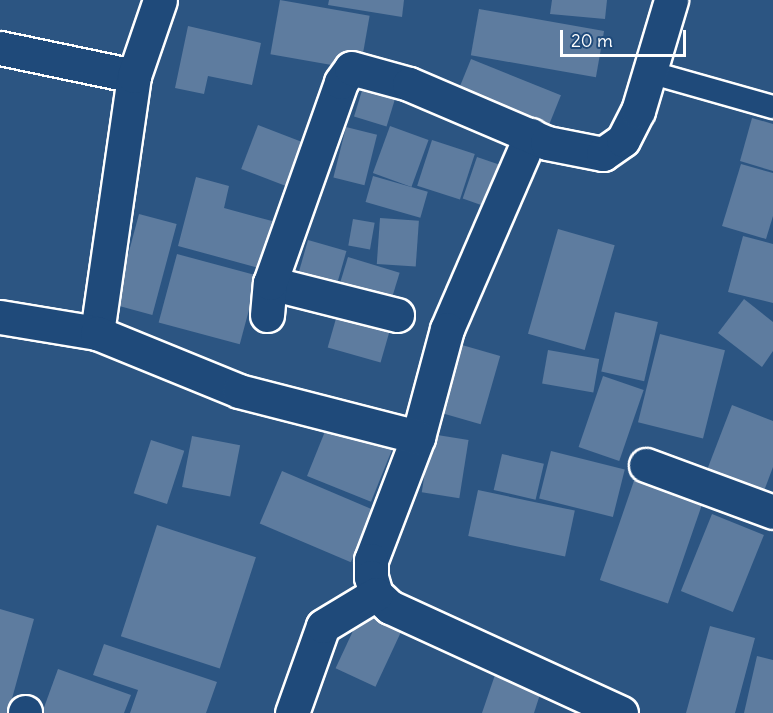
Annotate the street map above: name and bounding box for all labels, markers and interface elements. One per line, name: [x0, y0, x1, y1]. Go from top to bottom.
scale bar: [563, 18, 689, 56]
text: 20 m: [571, 29, 613, 52]

